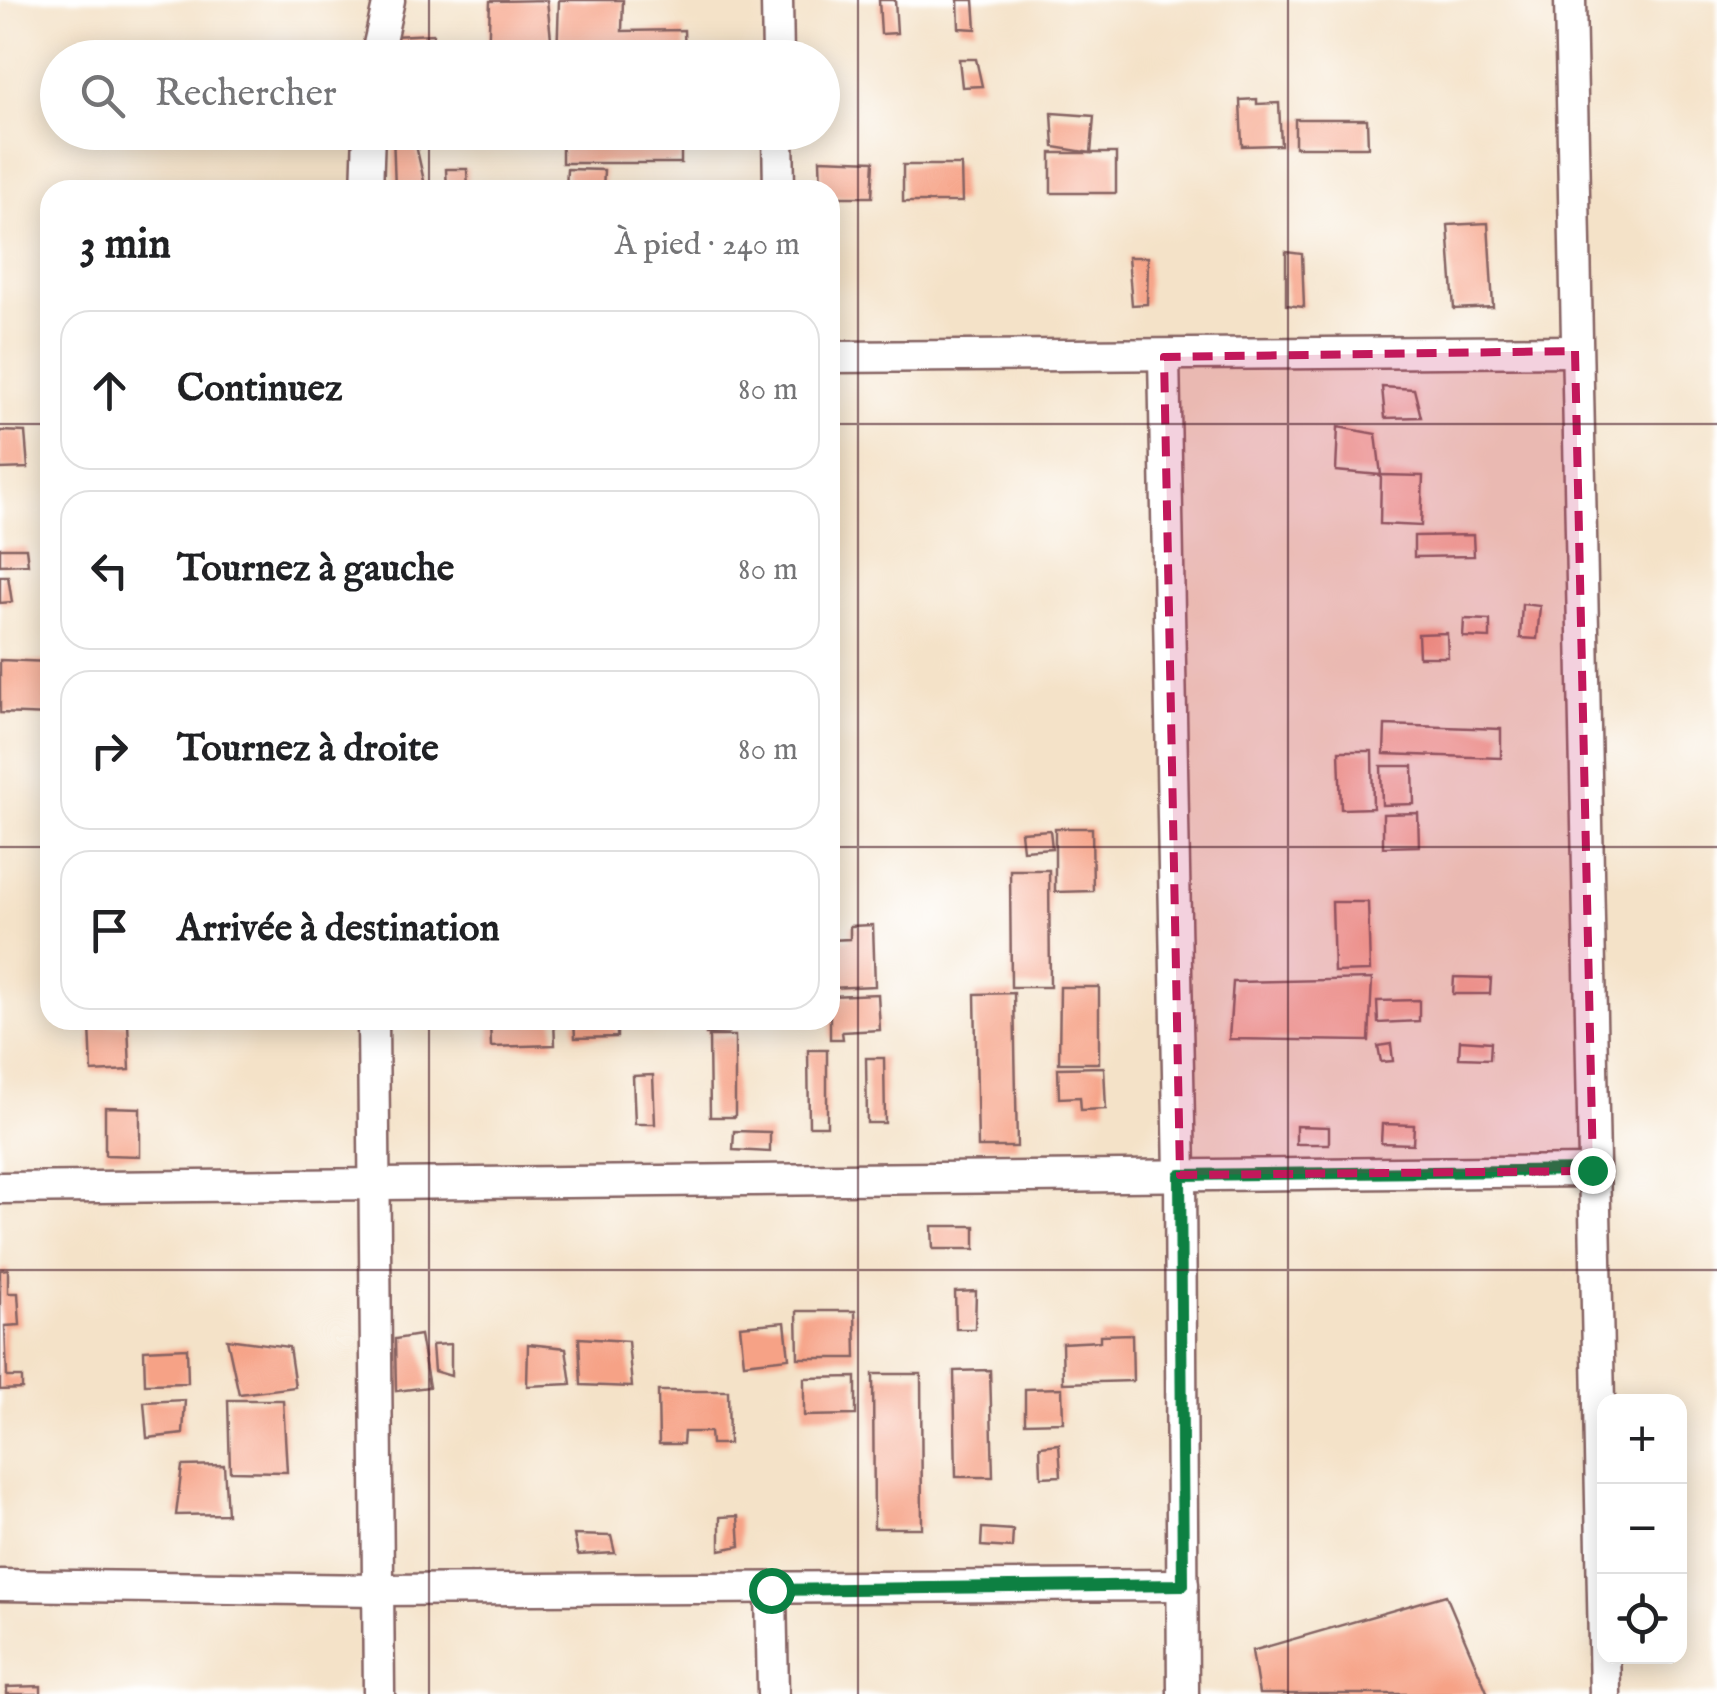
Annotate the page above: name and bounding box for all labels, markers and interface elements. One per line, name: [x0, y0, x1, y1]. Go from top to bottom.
search box: [40, 40, 840, 150]
icon: search: [75, 68, 130, 123]
text: Rechercher: [155, 71, 337, 119]
text: 3 min: [80, 219, 171, 272]
text: À pied · 240 m: [615, 225, 800, 266]
icon: ahead: [82, 363, 137, 418]
text: Continuez: [177, 366, 343, 414]
text: 80 m: [738, 370, 798, 411]
icon: left: [82, 543, 137, 598]
text: Tournez à gauche: [177, 546, 454, 594]
text: 80 m: [738, 550, 798, 591]
icon: right: [82, 723, 137, 778]
text: Tournez à droite: [177, 726, 439, 774]
text: 80 m: [738, 730, 798, 771]
icon: arrive: [82, 903, 137, 958]
text: Arrivée à destination: [177, 906, 500, 954]
route end: [1570, 1148, 1616, 1194]
map controls: [1597, 1394, 1687, 1664]
button: +: [1597, 1394, 1687, 1484]
button: −: [1597, 1484, 1687, 1574]
route start: [749, 1568, 795, 1614]
button: locate: [1597, 1574, 1687, 1664]

